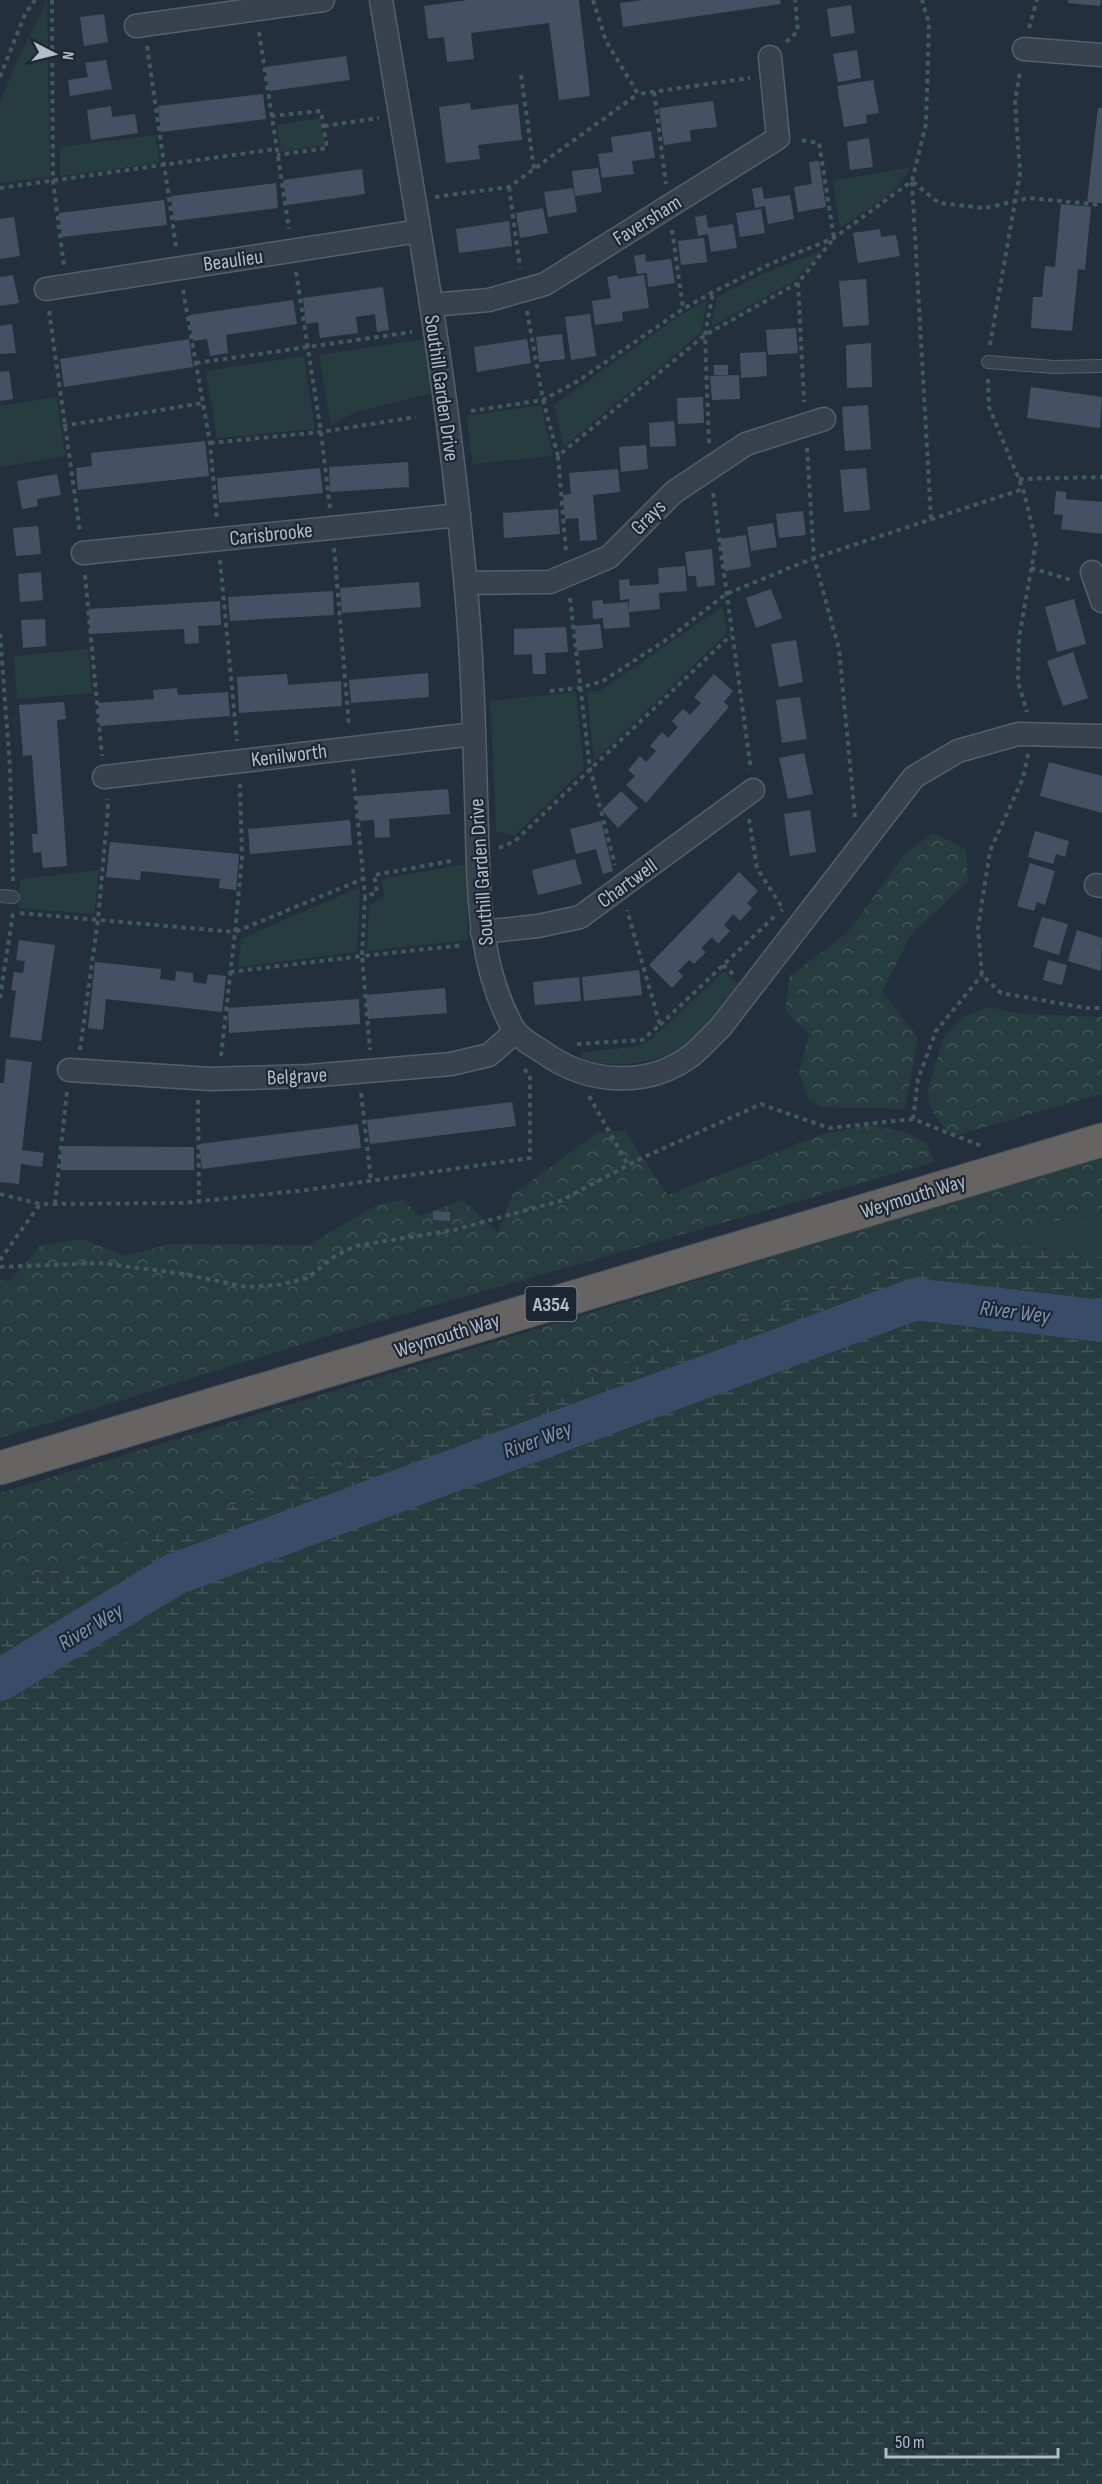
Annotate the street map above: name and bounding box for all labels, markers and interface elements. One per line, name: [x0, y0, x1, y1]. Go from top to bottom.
north arrow: [24, 24, 84, 84]
text: N: [57, 50, 77, 61]
street label: Faversham: [609, 190, 686, 251]
street label: Beaulieu: [202, 244, 265, 277]
street label: Southill Garden Drive: [419, 313, 464, 463]
street label: Grays: [625, 494, 671, 540]
street label: Carisbrooke: [228, 518, 314, 551]
street label: Kenilworth: [250, 738, 329, 773]
street label: Southill Garden Drive: [464, 798, 499, 946]
street label: Chartwell: [592, 853, 662, 913]
street label: Belgrave: [266, 1062, 328, 1091]
street label: Weymouth Way: [858, 1169, 969, 1224]
road number: A354: [526, 1287, 576, 1321]
water label: River Wey: [978, 1295, 1052, 1330]
street label: Weymouth Way: [392, 1308, 503, 1363]
water label: River Wey: [500, 1415, 576, 1465]
water label: River Wey: [54, 1597, 129, 1657]
scale bar: [886, 2421, 1058, 2459]
text: 50 m: [895, 2432, 925, 2453]

